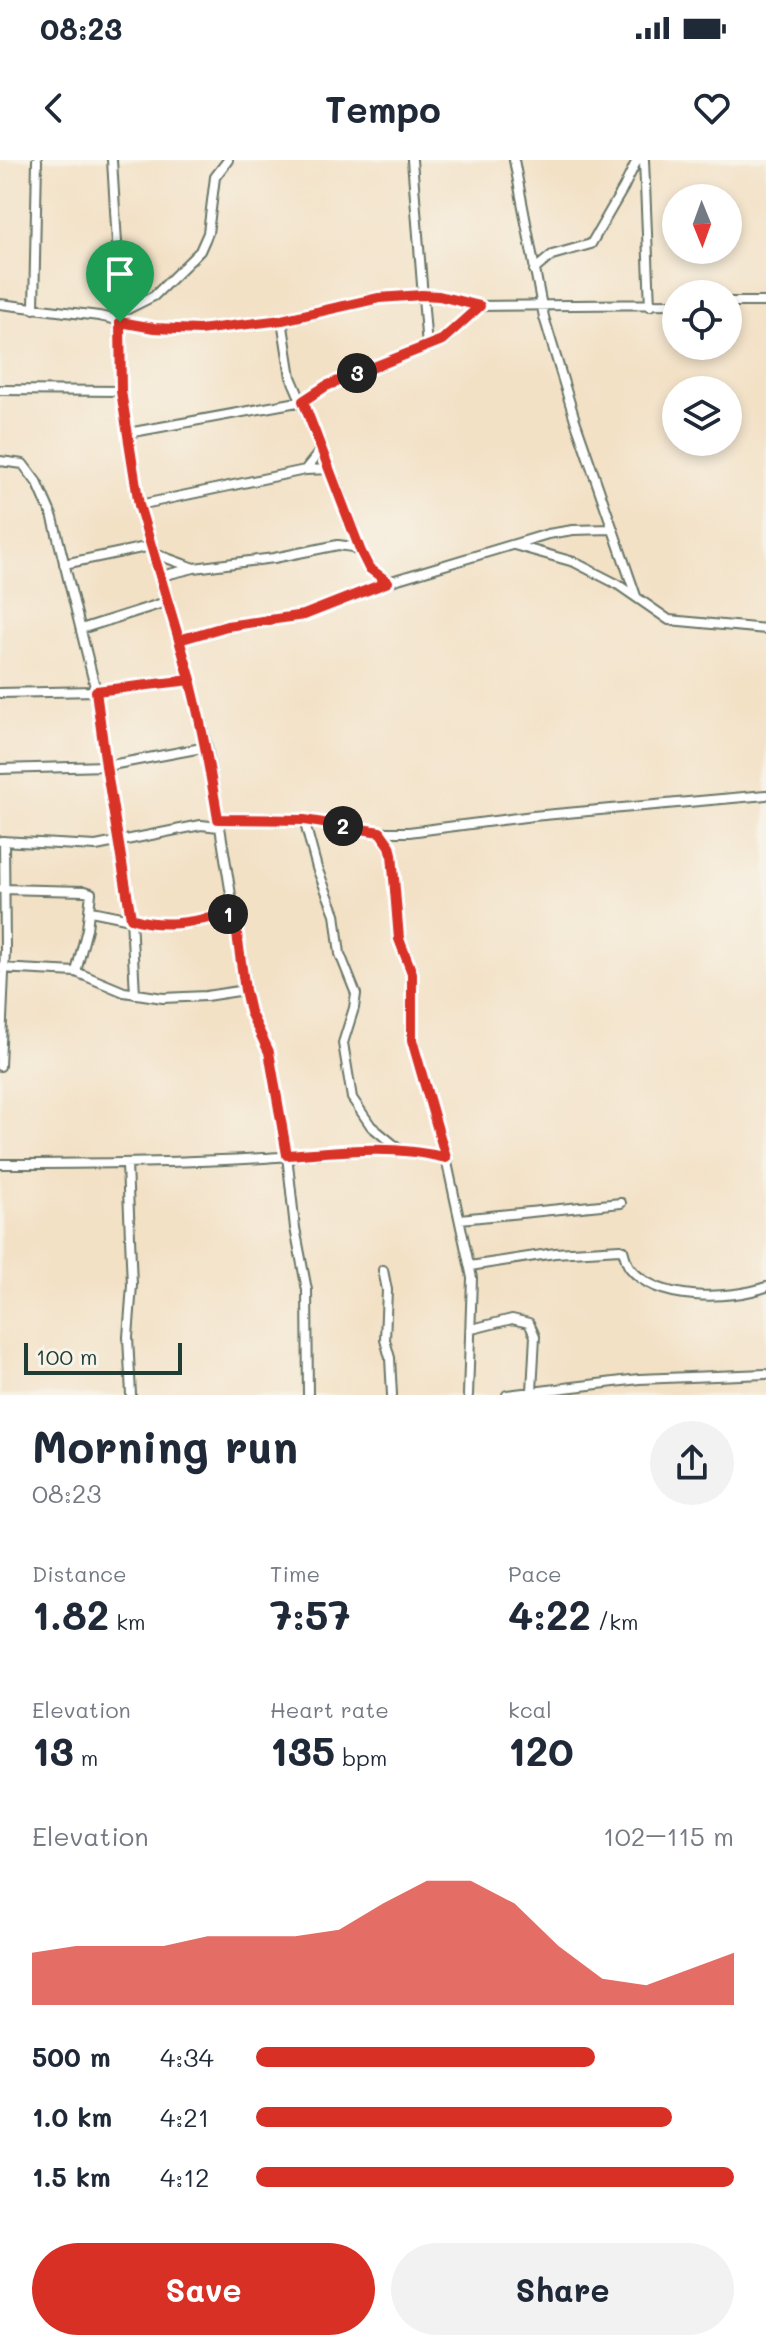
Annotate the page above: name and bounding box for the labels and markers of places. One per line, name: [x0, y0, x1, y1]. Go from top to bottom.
pin: [86, 240, 154, 322]
pin: 3: [337, 353, 377, 393]
pin: 2: [323, 806, 363, 846]
pin: 1: [208, 894, 248, 934]

